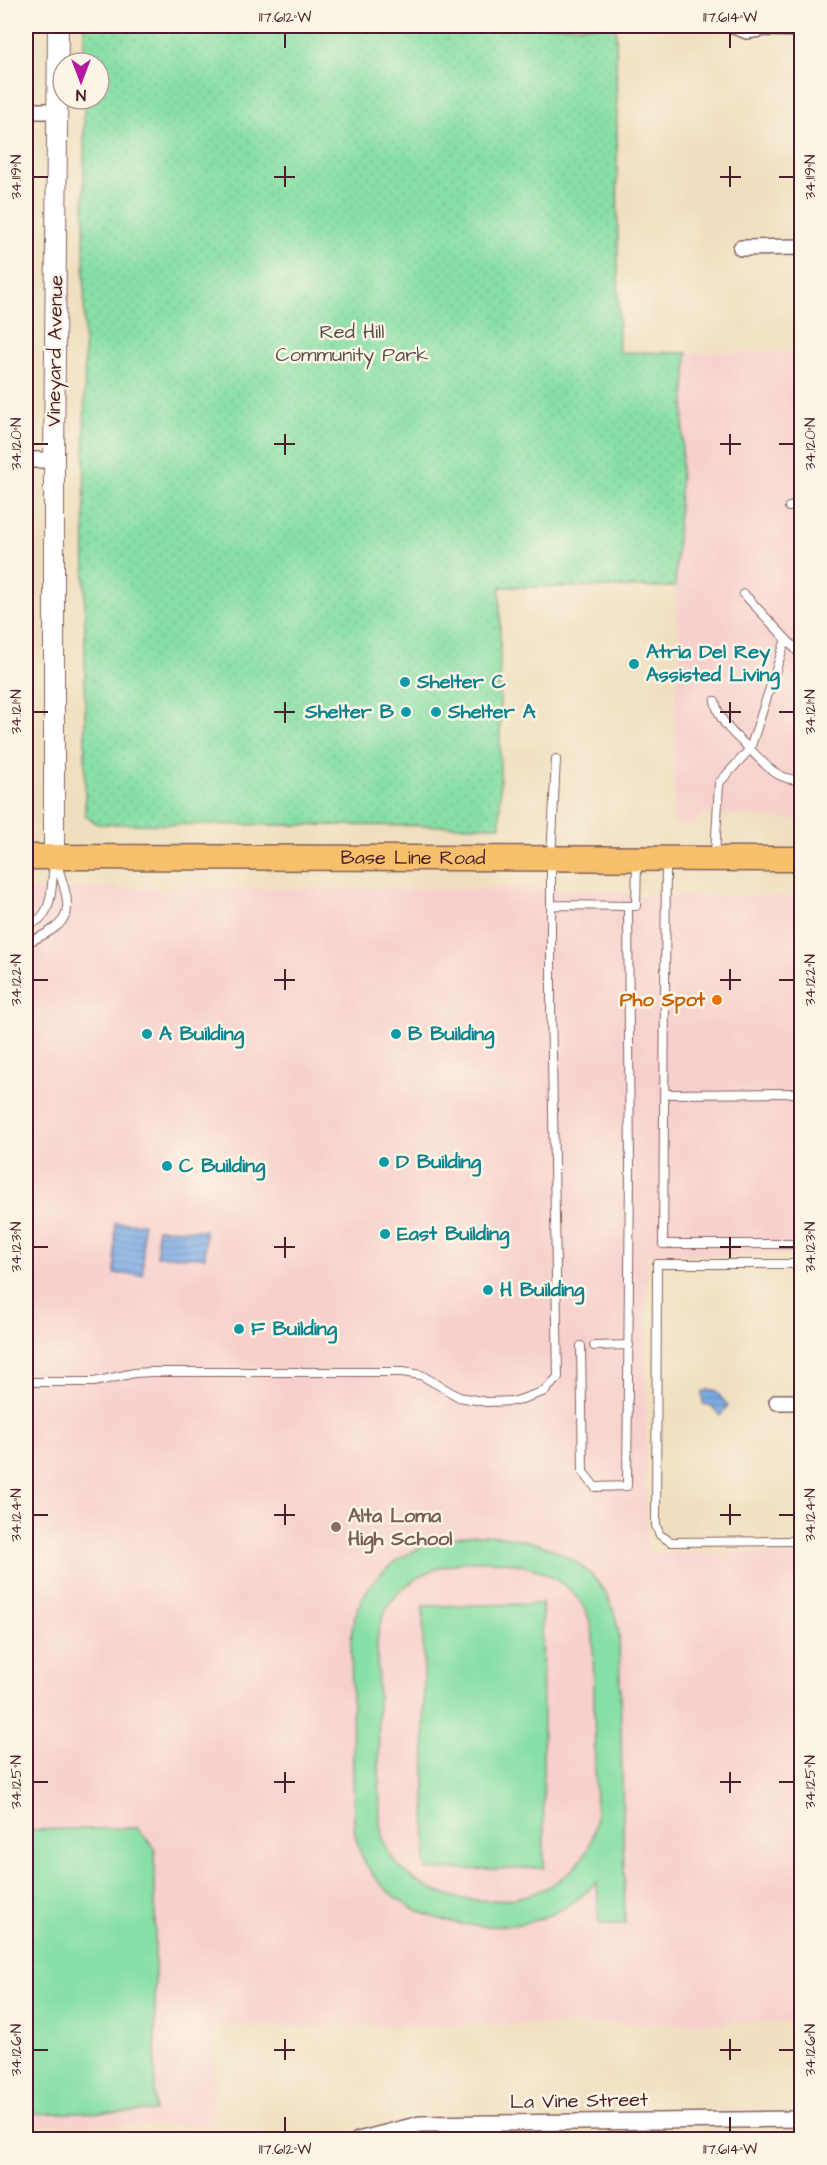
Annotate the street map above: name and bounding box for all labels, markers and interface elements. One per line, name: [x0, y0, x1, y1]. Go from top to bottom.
text: 117.612°W: [259, 7, 311, 28]
text: 117.614°W: [703, 7, 757, 28]
north arrow: [51, 51, 111, 111]
text: N: [76, 84, 86, 106]
text: 34.119°N: [6, 154, 27, 200]
text: 34.119°N: [800, 154, 821, 200]
street label: Vineyard Avenue: [40, 275, 71, 427]
park label: Red Hill Community Park: [275, 318, 429, 370]
text: 34.120°N: [6, 418, 27, 470]
text: 34.120°N: [800, 418, 821, 470]
place label: Atria Del Rey Assisted Living: [646, 638, 780, 690]
marker: Atria Del Rey Assisted Living: [627, 657, 641, 671]
place label: Shelter C: [416, 668, 507, 696]
marker: Shelter C: [398, 675, 412, 689]
text: 34.121°N: [6, 689, 27, 735]
text: 34.121°N: [800, 689, 821, 735]
place label: Shelter B: [304, 698, 395, 726]
place label: Shelter A: [447, 698, 536, 726]
marker: Shelter B: [399, 705, 413, 719]
marker: Shelter A: [429, 705, 443, 719]
street label: Base Line Road: [340, 844, 486, 872]
text: 34.122°N: [6, 954, 27, 1006]
text: 34.122°N: [800, 954, 821, 1006]
place label: Pho Spot: [620, 986, 706, 1014]
marker: Pho Spot: [710, 993, 724, 1007]
place label: A Building: [159, 1020, 245, 1049]
place label: B Building: [408, 1020, 495, 1049]
marker: A Building: [140, 1027, 154, 1041]
marker: B Building: [389, 1027, 403, 1041]
place label: D Building: [396, 1148, 482, 1177]
place label: C Building: [179, 1152, 266, 1181]
marker: D Building: [377, 1155, 391, 1169]
marker: C Building: [160, 1159, 174, 1173]
place label: East Building: [397, 1220, 510, 1249]
text: 34.123°N: [6, 1222, 27, 1272]
text: 34.123°N: [800, 1222, 821, 1272]
marker: East Building: [378, 1227, 392, 1241]
place label: H Building: [500, 1276, 585, 1305]
marker: H Building: [481, 1283, 495, 1297]
place label: F Building: [251, 1315, 338, 1344]
marker: F Building: [232, 1322, 246, 1336]
text: 34.124°N: [6, 1488, 27, 1542]
text: 34.124°N: [800, 1488, 821, 1542]
place label: Alta Loma High School: [348, 1502, 452, 1554]
marker: Alta Loma High School: [329, 1520, 343, 1534]
text: 34.125°N: [6, 1755, 27, 1809]
text: 34.125°N: [800, 1755, 821, 1809]
text: 34.126°N: [6, 2024, 27, 2076]
text: 34.126°N: [800, 2024, 821, 2076]
street label: La Vine Street: [510, 2086, 648, 2116]
text: 117.612°W: [259, 2139, 311, 2160]
text: 117.614°W: [703, 2139, 757, 2160]

